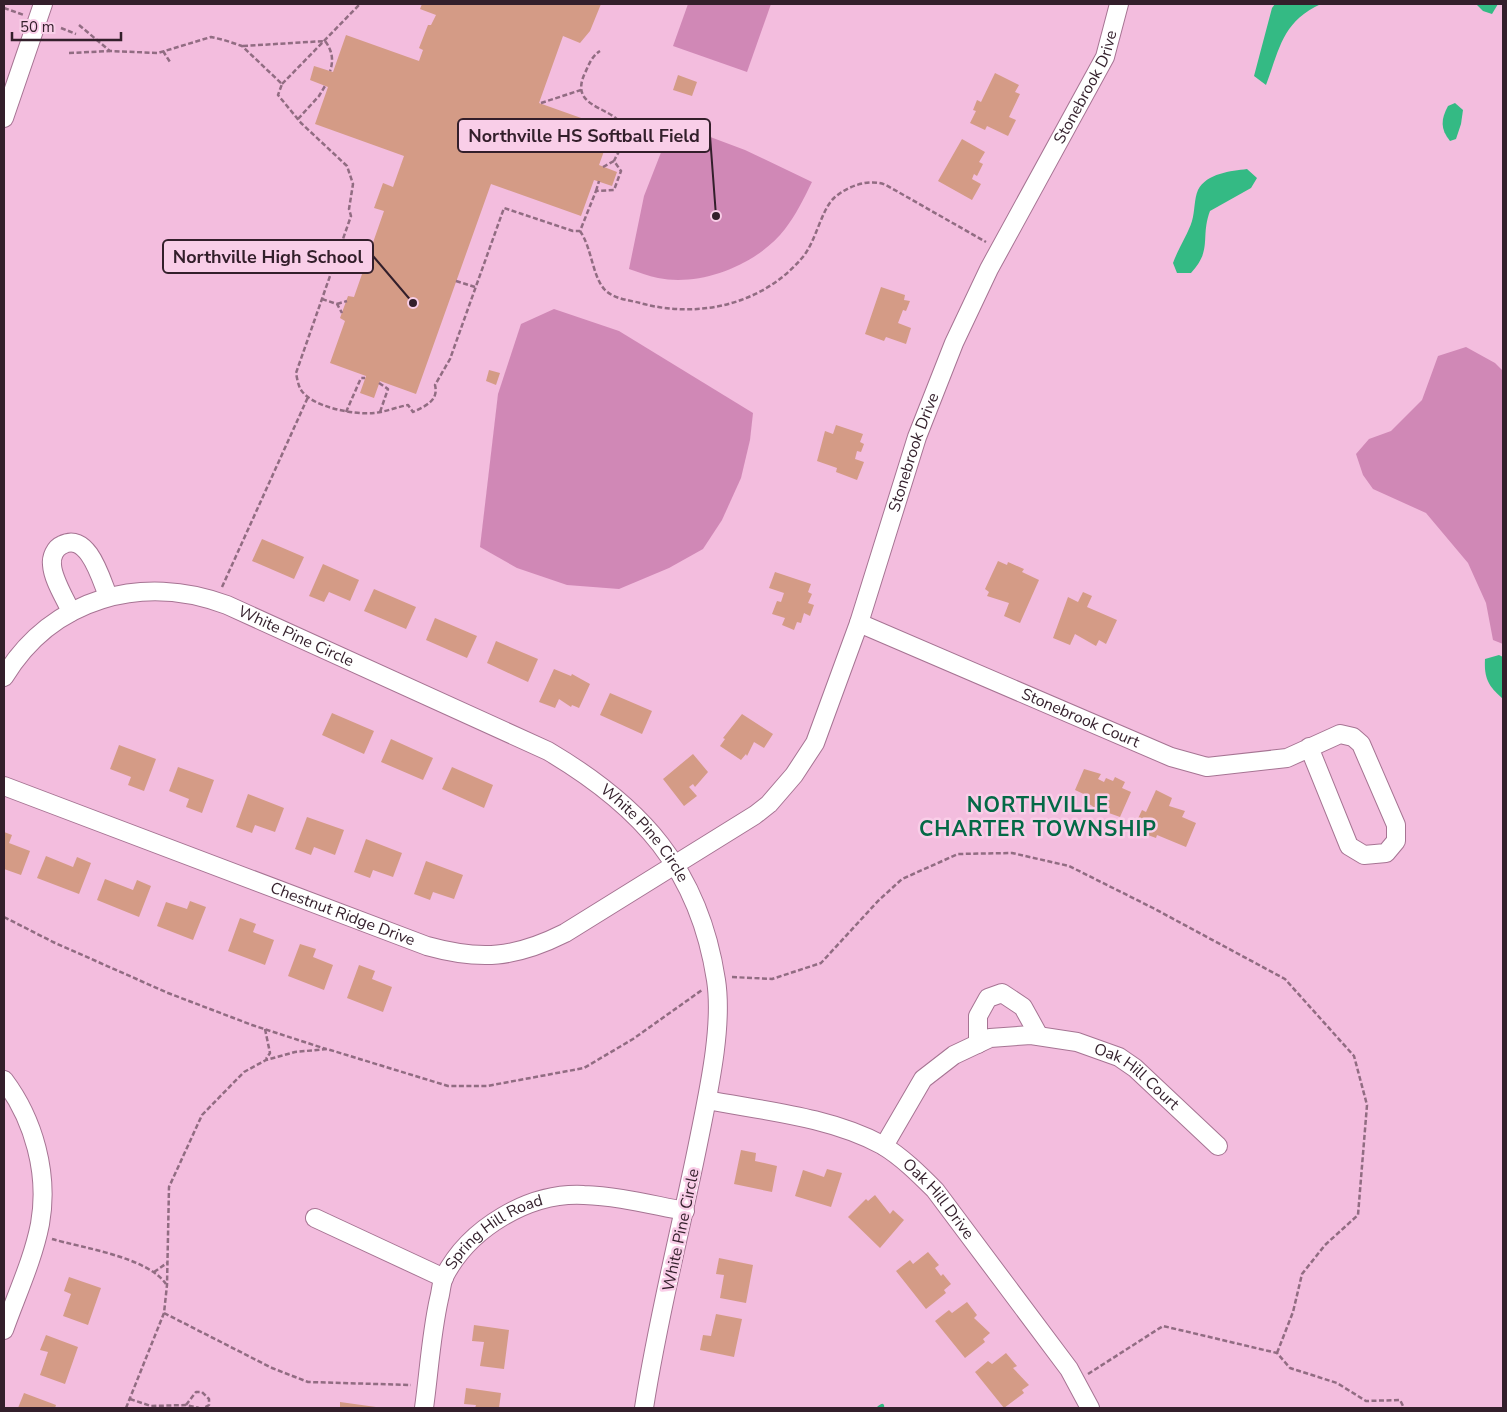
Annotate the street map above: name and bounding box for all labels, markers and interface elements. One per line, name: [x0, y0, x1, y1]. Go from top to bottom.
scale bar: [12, 10, 121, 42]
text: 50 m: [20, 17, 55, 37]
street label: Stonebrook Drive: [1049, 28, 1123, 148]
callout: Northville HS Softball Field: [458, 119, 710, 152]
text: Northville HS Softball Field: [468, 124, 700, 148]
callout: Northville High School: [163, 240, 373, 273]
text: Northville High School: [173, 245, 363, 269]
street label: Stonebrook Drive: [883, 389, 944, 515]
street label: White Pine Circle: [234, 600, 357, 672]
street label: Stonebrook Court: [1018, 683, 1143, 753]
street label: White Pine Circle: [596, 779, 694, 886]
district label: NORTHVILLE CHARTER TOWNSHIP: [919, 791, 1157, 843]
street label: Chestnut Ridge Drive: [267, 877, 418, 951]
street label: Oak Hill Court: [1091, 1038, 1184, 1115]
street label: Oak Hill Drive: [898, 1153, 979, 1244]
street label: White Pine Circle: [657, 1167, 705, 1293]
street label: Spring Hill Road: [440, 1189, 545, 1274]

